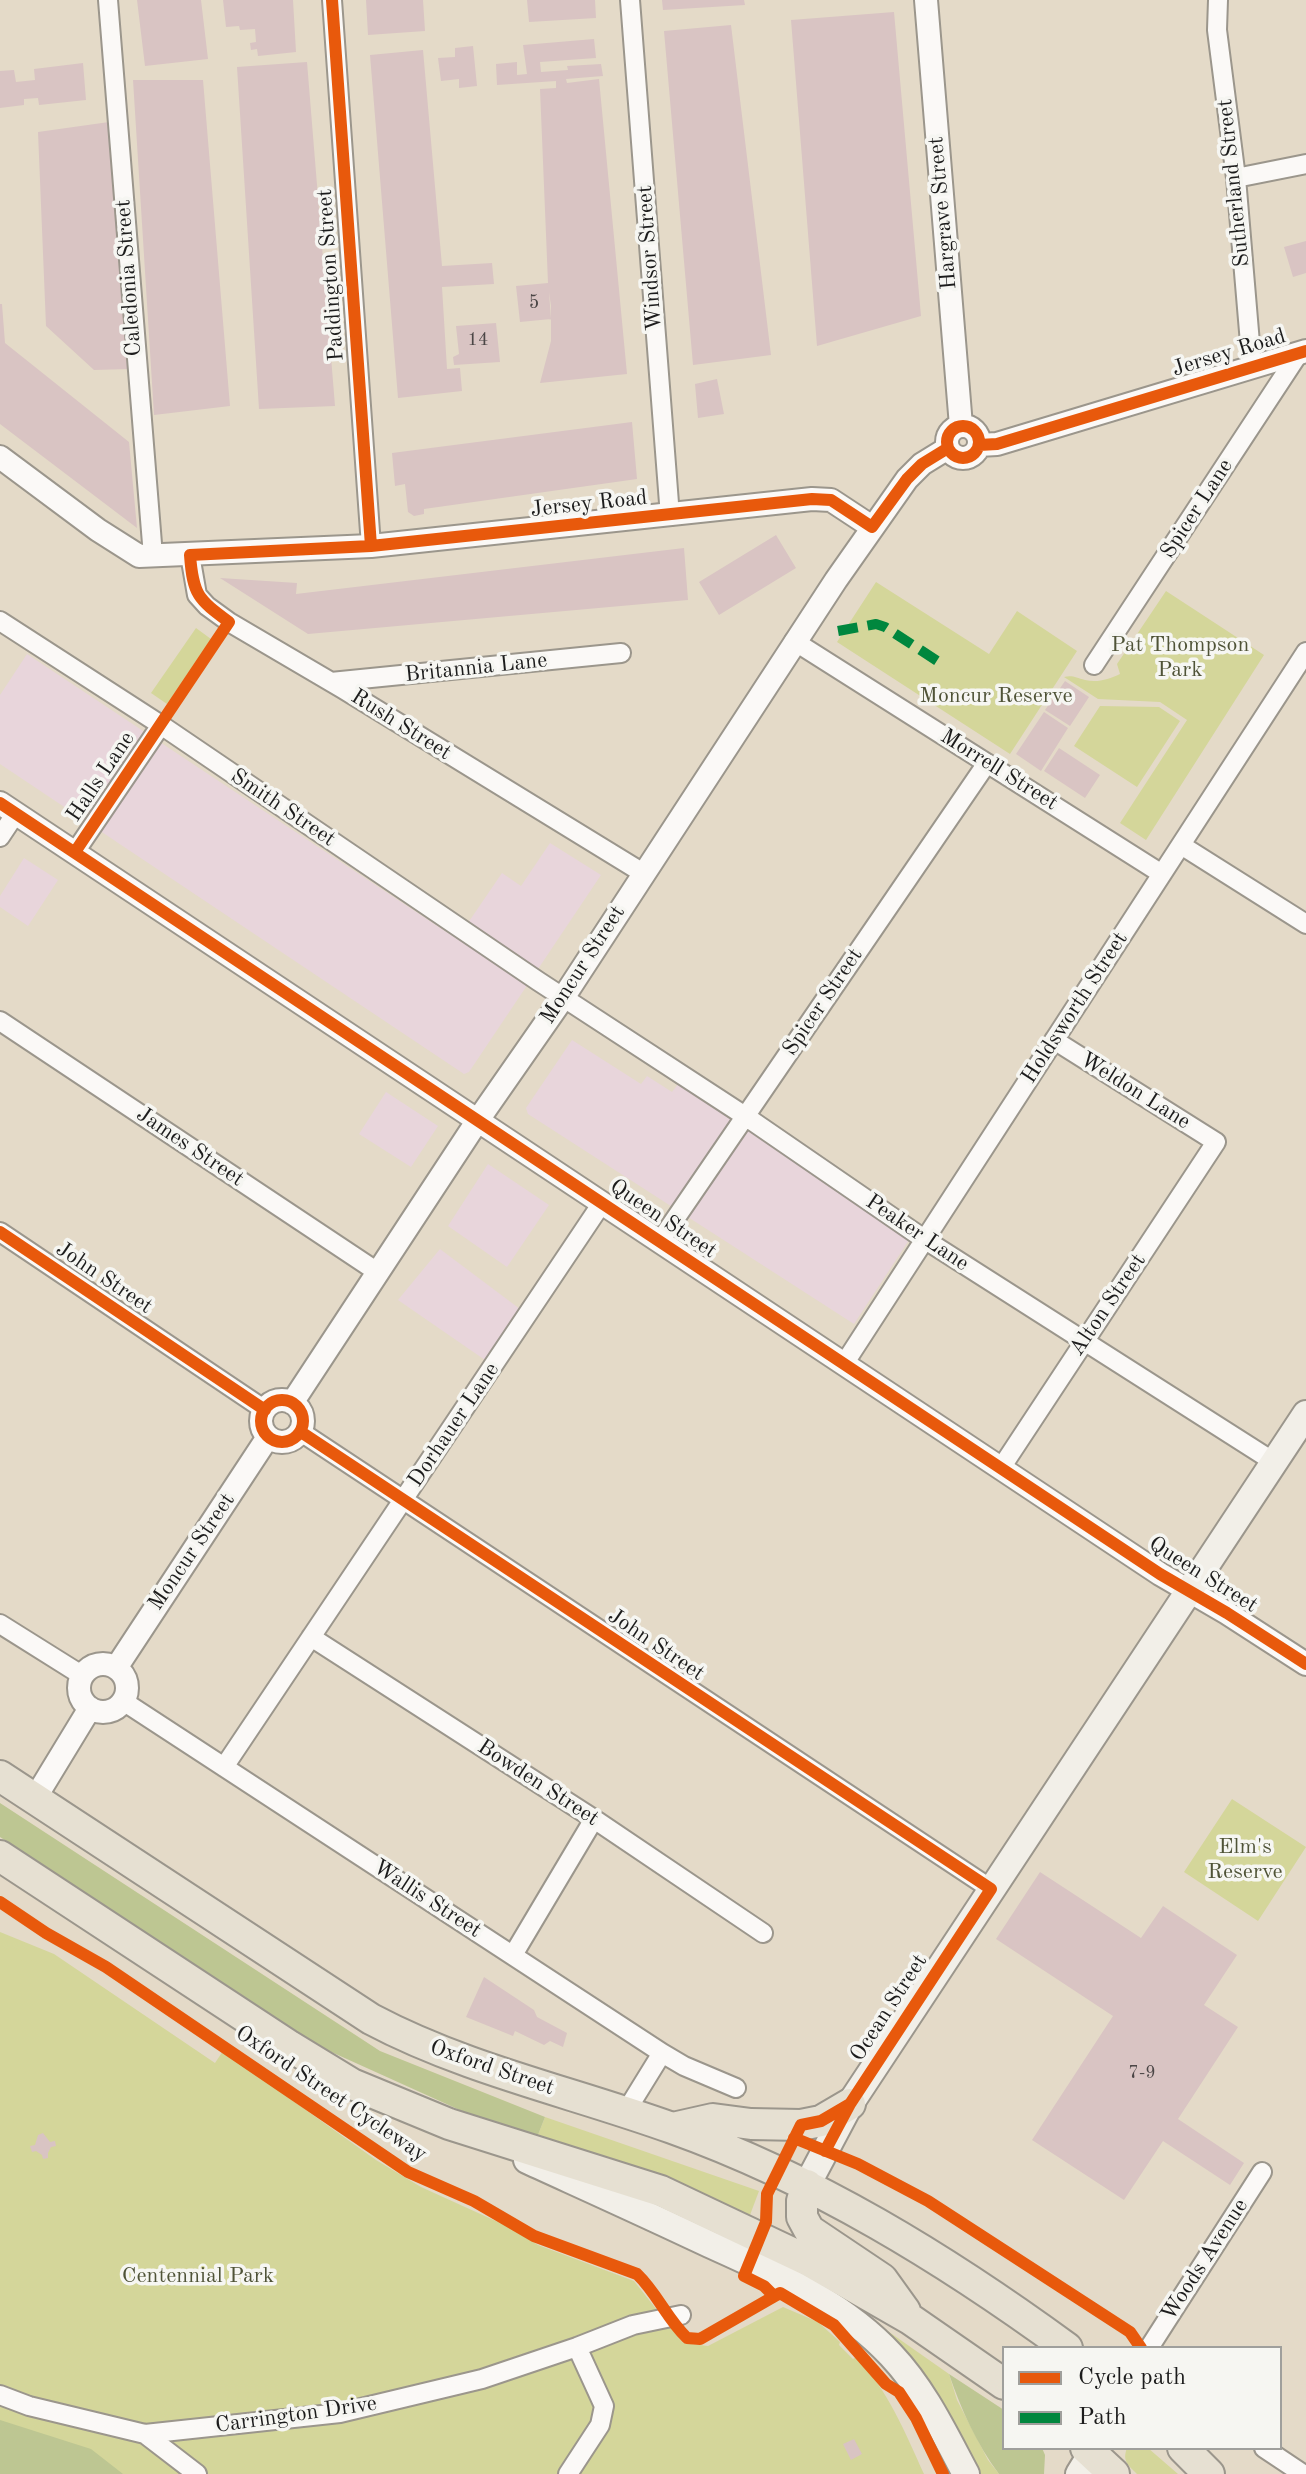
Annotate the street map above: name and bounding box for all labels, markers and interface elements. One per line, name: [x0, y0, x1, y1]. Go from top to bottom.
street label: Sutherland Street: [1212, 98, 1256, 268]
street label: Hargrave Street: [923, 135, 963, 291]
street label: Windsor Street: [632, 184, 668, 332]
street label: Paddington Street: [312, 188, 350, 362]
street label: Caledonia Street: [110, 199, 148, 357]
house number: 5: [529, 292, 539, 314]
street label: Jersey Road: [1169, 323, 1289, 383]
house number: 14: [468, 329, 488, 351]
street label: Spicer Lane: [1155, 454, 1239, 564]
street label: Jersey Road: [529, 485, 649, 523]
park label: Pat Thompson Park: [1111, 632, 1249, 684]
street label: Britannia Lane: [403, 647, 549, 689]
park label: Moncur Reserve: [919, 683, 1073, 709]
street label: Rush Street: [346, 684, 456, 766]
street label: Morrell Street: [935, 723, 1063, 817]
street label: Halls Lane: [61, 727, 141, 827]
street label: Smith Street: [225, 763, 341, 853]
street label: Moncur Street: [535, 901, 631, 1029]
street label: Holdsworth Street: [1016, 927, 1134, 1089]
street label: Spicer Street: [777, 943, 869, 1061]
street label: Weldon Lane: [1075, 1047, 1195, 1135]
street label: James Street: [131, 1101, 249, 1193]
street label: Queen Street: [604, 1173, 722, 1265]
street label: Peaker Lane: [860, 1189, 974, 1277]
street label: John Street: [51, 1236, 157, 1320]
street label: Alton Street: [1064, 1249, 1152, 1361]
street label: Dorhauer Lane: [403, 1358, 505, 1492]
street label: Moncur Street: [143, 1488, 241, 1616]
street label: Queen Street: [1144, 1531, 1262, 1619]
street label: John Street: [603, 1603, 709, 1687]
street label: Bowden Street: [472, 1734, 604, 1832]
park label: Elm's Reserve: [1207, 1834, 1283, 1886]
street label: Wallis Street: [368, 1854, 486, 1944]
street label: Ocean Street: [845, 1950, 933, 2066]
street label: Oxford Street Cycleway: [230, 2020, 432, 2168]
street label: Oxford Street: [426, 2034, 558, 2102]
house number: 7-9: [1128, 2062, 1156, 2084]
street label: Woods Avenue: [1156, 2194, 1254, 2326]
park label: Centennial Park: [122, 2263, 274, 2289]
legend: [1002, 2346, 1282, 2450]
text: Cycle path: [1078, 2366, 1186, 2390]
street label: Carrington Drive: [214, 2391, 378, 2439]
text: Path: [1078, 2406, 1127, 2430]

